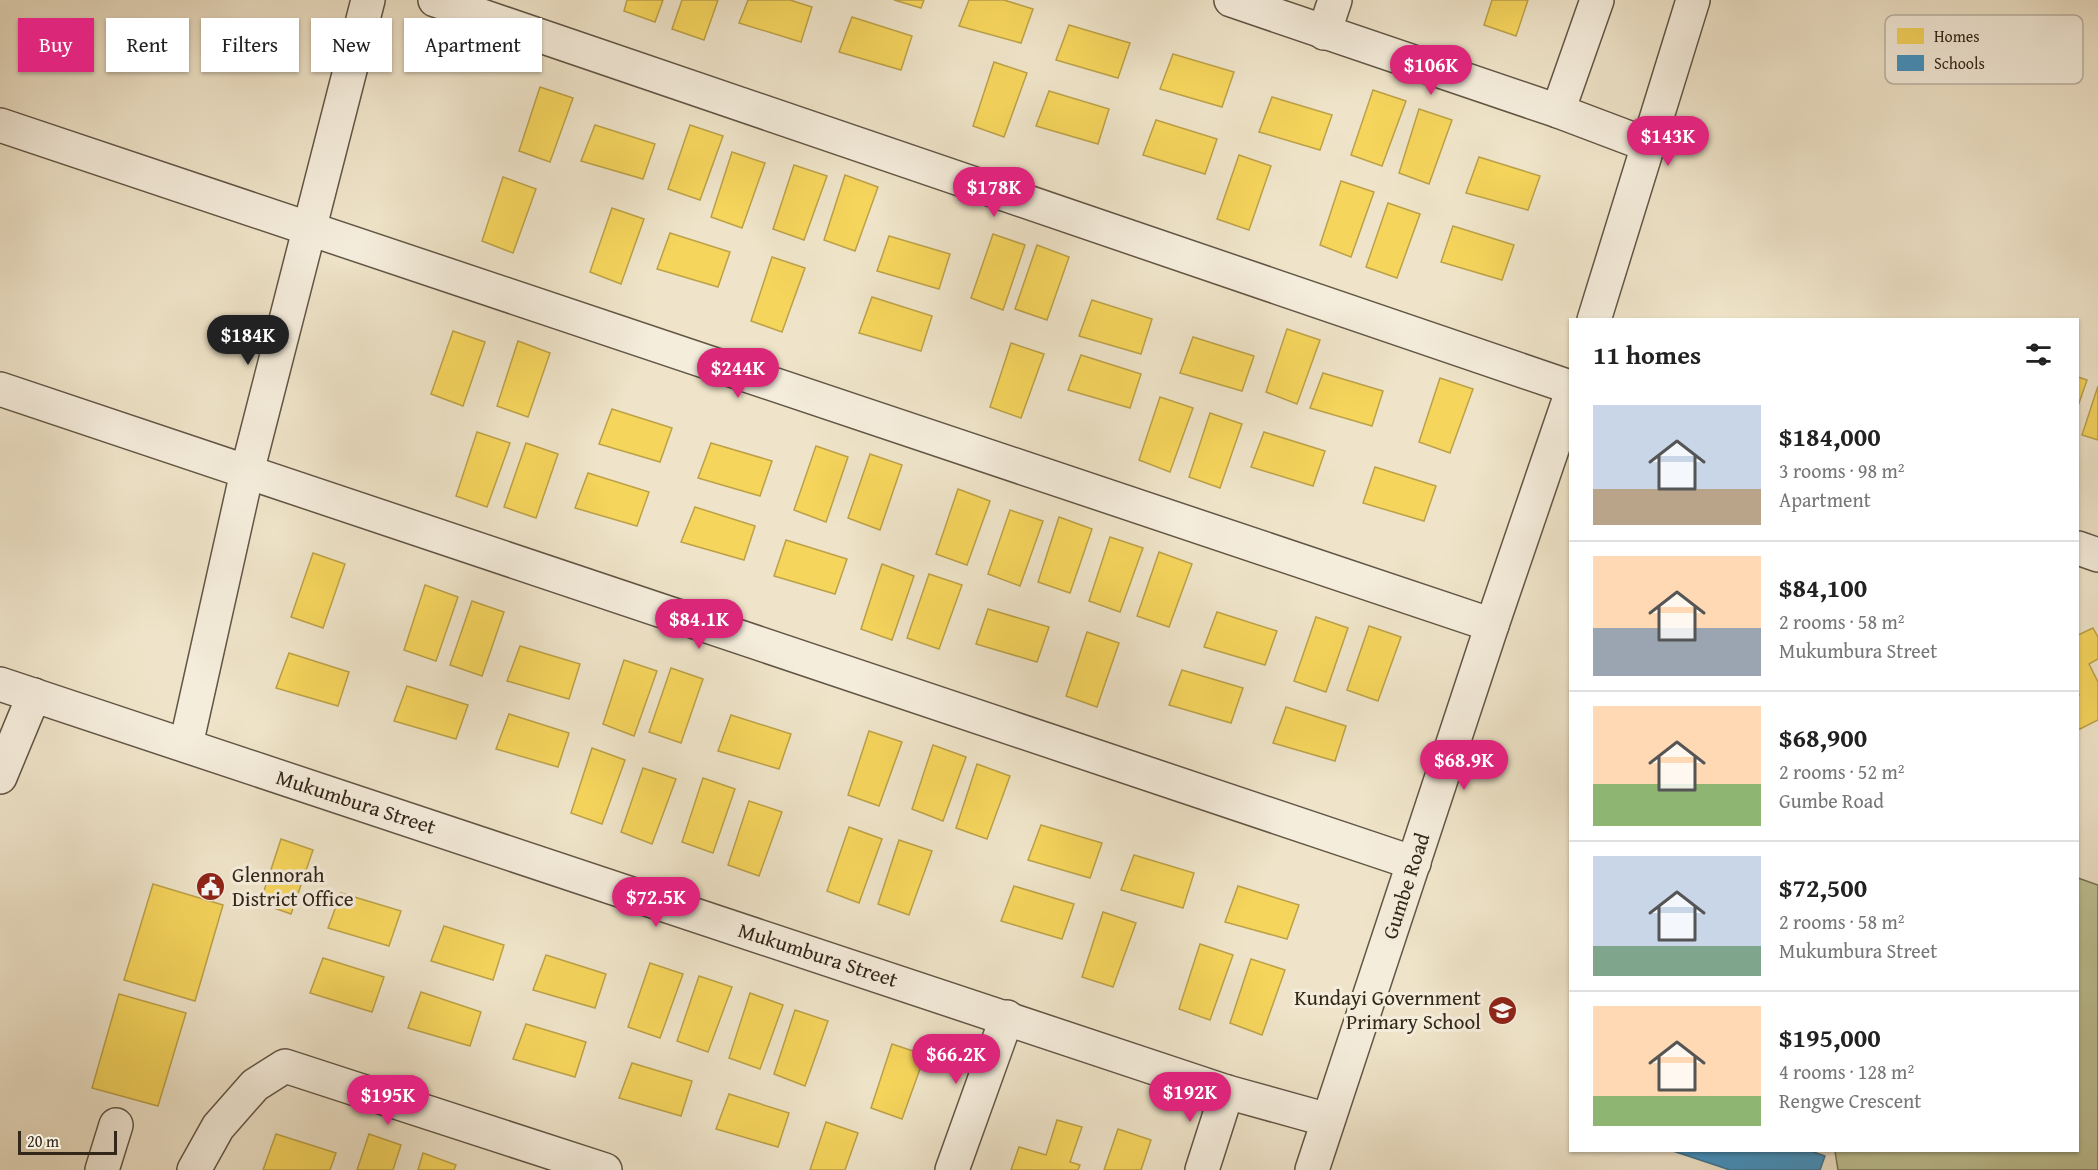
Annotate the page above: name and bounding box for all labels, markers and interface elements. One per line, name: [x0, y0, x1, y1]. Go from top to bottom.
legend: [1885, 15, 2083, 84]
chip: Buy: [18, 18, 94, 72]
chip: Rent: [106, 18, 189, 72]
chip: Filters: [201, 18, 299, 72]
chip: New: [311, 18, 392, 72]
chip: Apartment: [404, 18, 542, 72]
text: Homes: [1934, 24, 1980, 48]
pin: $106K: [1389, 45, 1473, 96]
text: $106K: [1404, 50, 1458, 79]
text: Schools: [1934, 51, 1985, 75]
pin: $143K: [1626, 116, 1710, 167]
text: $143K: [1641, 121, 1695, 150]
pin: $178K: [952, 167, 1036, 218]
text: $178K: [967, 172, 1021, 201]
pin: $184K: [206, 315, 290, 366]
text: $184K: [221, 320, 275, 349]
text: 11 homes: [1593, 335, 1701, 374]
icon: filters: [2022, 338, 2055, 371]
pin: $244K: [696, 348, 780, 399]
text: $244K: [711, 353, 765, 382]
text: $184,000: [1779, 417, 1881, 456]
icon: home: [1641, 429, 1713, 501]
text: 3 rooms · 98 m²: [1779, 456, 1905, 485]
text: Apartment: [1779, 485, 1871, 514]
text: $84,100: [1779, 568, 1867, 607]
icon: home: [1641, 580, 1713, 652]
pin: $84.1K: [650, 599, 748, 650]
text: $84.1K: [669, 604, 729, 633]
text: 2 rooms · 58 m²: [1779, 607, 1905, 636]
text: Mukumbura Street: [1779, 636, 1937, 665]
text: $68,900: [1779, 718, 1867, 757]
icon: home: [1641, 730, 1713, 802]
pin: $68.9K: [1415, 740, 1513, 791]
text: $68.9K: [1434, 745, 1494, 774]
text: 2 rooms · 52 m²: [1779, 757, 1905, 786]
street label: Mukumbura Street: [272, 761, 440, 842]
text: Gumbe Road: [1779, 786, 1884, 815]
street label: Gumbe Road: [1374, 828, 1438, 943]
place label: Glennorah District Office: [232, 859, 354, 914]
text: $72,500: [1779, 868, 1867, 907]
public building icon: Glennorah District Office: [195, 871, 227, 903]
pin: $72.5K: [607, 877, 705, 928]
icon: home: [1641, 880, 1713, 952]
text: $72.5K: [626, 882, 686, 911]
text: 2 rooms · 58 m²: [1779, 907, 1905, 936]
street label: Mukumbura Street: [734, 914, 902, 995]
text: Mukumbura Street: [1779, 936, 1937, 965]
place label: Kundayi Government Primary School: [1294, 982, 1482, 1037]
school or university icon: Kundayi Government Primary School: [1486, 994, 1518, 1026]
text: $195,000: [1779, 1018, 1881, 1057]
icon: home: [1641, 1030, 1713, 1102]
pin: $66.2K: [907, 1034, 1005, 1085]
text: $66.2K: [926, 1039, 986, 1068]
text: 4 rooms · 128 m²: [1779, 1057, 1914, 1086]
pin: $192K: [1148, 1072, 1232, 1123]
pin: $195K: [346, 1075, 430, 1126]
text: $192K: [1163, 1077, 1217, 1106]
text: $195K: [361, 1080, 415, 1109]
text: Rengwe Crescent: [1779, 1086, 1921, 1115]
scale bar: [18, 1128, 117, 1156]
text: 20 m: [27, 1129, 59, 1153]

